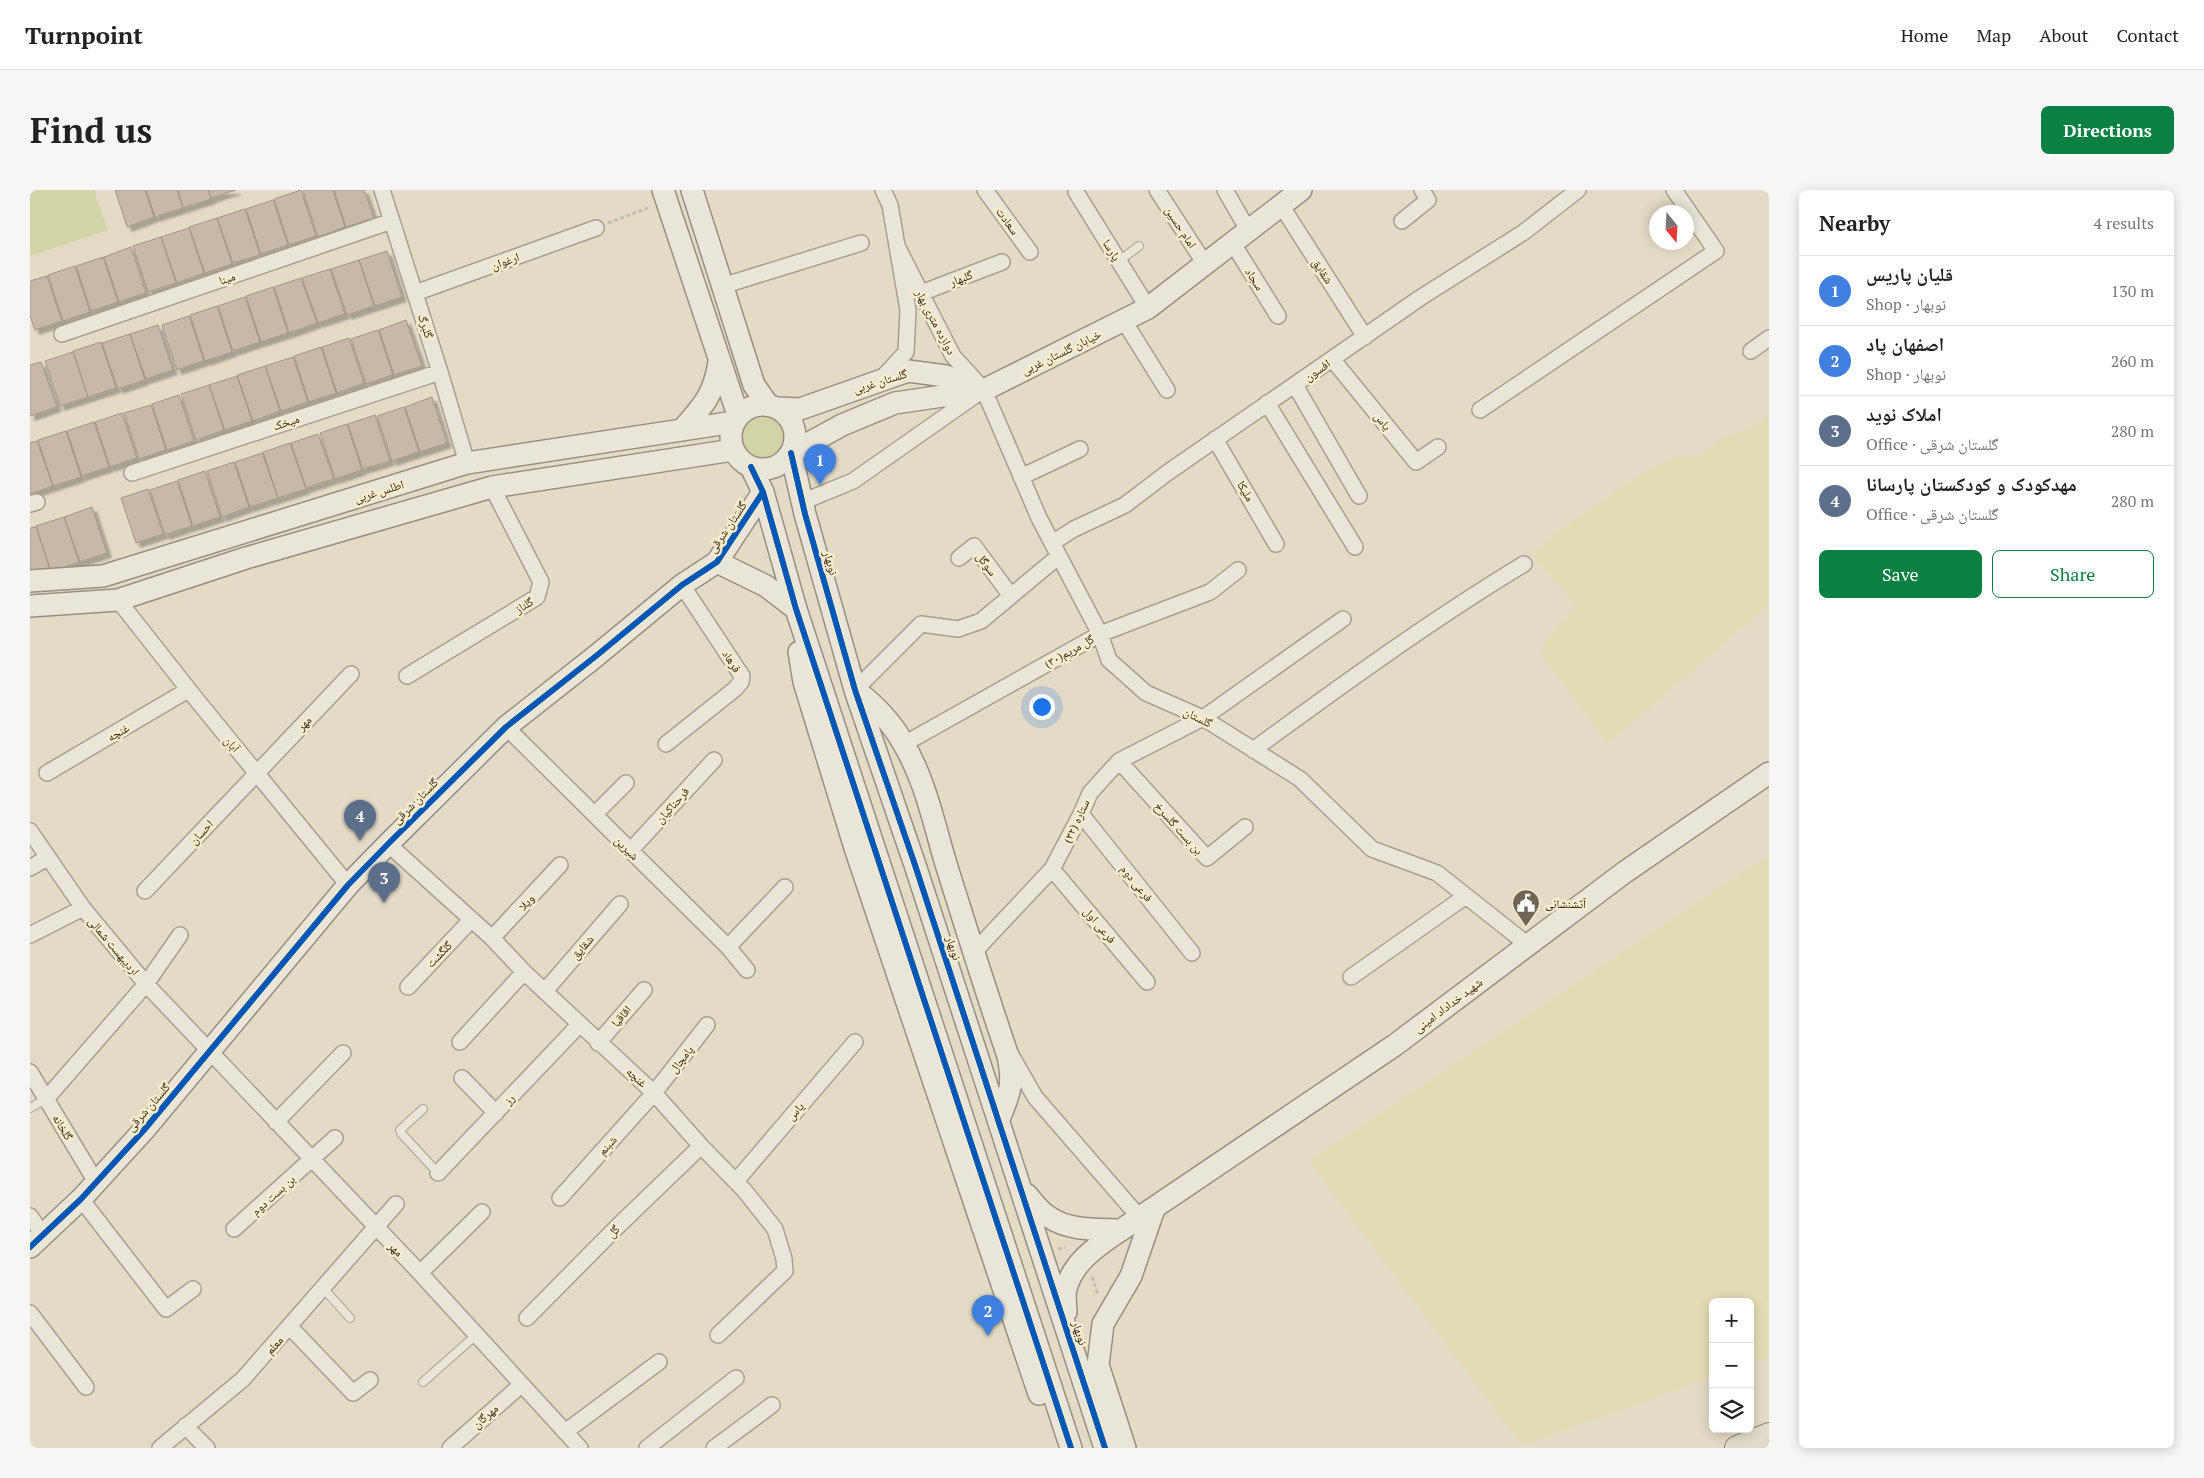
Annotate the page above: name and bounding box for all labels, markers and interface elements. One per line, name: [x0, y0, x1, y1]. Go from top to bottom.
text: Turnpoint: [25, 19, 143, 51]
text: Home: [1901, 23, 1948, 47]
text: Map: [1976, 23, 2011, 47]
text: About: [2039, 23, 2088, 47]
text: Contact: [2116, 23, 2179, 47]
button: Directions: [2041, 106, 2174, 154]
text: Find us: [30, 107, 152, 153]
street label: امام حسین: [1161, 203, 1200, 251]
street label: سعادت: [993, 204, 1023, 238]
north arrow: [1649, 205, 1694, 250]
text: Nearby: [1819, 209, 1890, 237]
text: 4 results: [2094, 212, 2154, 234]
street label: پارسا: [1100, 236, 1125, 264]
street label: ارغوان: [489, 249, 521, 273]
street label: شقایق: [1309, 255, 1337, 287]
text: قلیان پاریس: [1866, 261, 1953, 286]
street label: سجاد: [1242, 265, 1268, 293]
street label: گلبهار: [946, 267, 975, 290]
street label: مینا: [217, 268, 237, 288]
text: 1: [1830, 280, 1840, 302]
text: 130 m: [2111, 280, 2154, 302]
street label: دوازده متری بهار: [912, 286, 959, 357]
text: Shop · نوبهار: [1866, 293, 1946, 315]
street label: گلبرگ: [415, 312, 437, 340]
street label: خیابان گلستان غربی: [1019, 326, 1104, 378]
text: اصفهان پاد: [1866, 331, 1944, 356]
text: 2: [1830, 350, 1840, 372]
text: 260 m: [2111, 350, 2154, 372]
street label: افسون: [1301, 356, 1333, 384]
text: Shop · نوبهار: [1866, 363, 1946, 385]
street label: گلستان غربی: [851, 366, 909, 397]
text: املاک نوید: [1866, 401, 1942, 426]
street label: یاس: [1371, 409, 1395, 434]
street label: میخک: [271, 411, 301, 434]
text: 3: [1830, 420, 1840, 442]
text: 280 m: [2111, 420, 2154, 442]
text: Office · گلستان شرقی: [1866, 433, 1999, 455]
pin: 1: [804, 444, 836, 485]
text: مهدکودک و کودکستان پارسانا: [1866, 471, 2077, 496]
street label: اطلس غربی: [352, 476, 406, 506]
street label: ملیکا: [1234, 478, 1258, 504]
text: 4: [1830, 490, 1840, 512]
text: 280 m: [2111, 490, 2154, 512]
street label: گلستان شرقی: [704, 498, 750, 556]
text: Office · گلستان شرقی: [1866, 503, 1999, 525]
street label: نوبهار: [820, 548, 842, 577]
street label: سوگل: [973, 549, 1001, 579]
button: Save: [1819, 550, 1982, 598]
button: Share: [1992, 550, 2154, 598]
street label: گلناز: [511, 594, 536, 617]
street label: گل مریم(۳۰): [1041, 631, 1097, 672]
street label: فرهاد: [719, 647, 745, 675]
your location: [1029, 694, 1055, 720]
street label: گلستان: [1181, 703, 1215, 731]
street label: مهر: [293, 712, 315, 734]
street label: غنچه: [104, 720, 132, 744]
street label: آبان: [221, 733, 244, 756]
street label: گلستان شرقی: [389, 775, 441, 827]
street label: فرحناکیان: [652, 784, 692, 826]
street label: ستاره (۳۲): [1059, 797, 1093, 845]
street label: بن بست گلسرخ: [1151, 799, 1207, 858]
pin: 4: [344, 800, 376, 841]
street label: احسان: [186, 816, 216, 848]
street label: شیرین: [612, 833, 642, 863]
street label: فرعی دوم: [1117, 861, 1157, 905]
pin: 3: [368, 862, 400, 903]
public building icon: آتشنشانی: [1511, 888, 1541, 927]
street label: ویلا: [515, 891, 537, 913]
place label: آتشنشانی: [1545, 896, 1587, 911]
street label: فرعی اول: [1081, 904, 1119, 946]
street label: اردیبهست شمالی: [85, 914, 143, 979]
street label: شقایق: [567, 932, 597, 962]
street label: نوبهار: [942, 933, 965, 962]
street label: گلگشت: [423, 938, 455, 970]
street label: شهید خداداد امینی: [1411, 974, 1485, 1036]
street label: اقاقیا: [608, 1002, 635, 1030]
street label: پامچال: [666, 1042, 697, 1076]
street label: غنچه: [623, 1064, 651, 1090]
street label: گلستان شرقی: [123, 1080, 173, 1134]
street label: رز: [500, 1090, 518, 1108]
street label: یاس: [783, 1099, 807, 1123]
street label: گلخانه: [49, 1111, 77, 1143]
street label: شبنم: [594, 1132, 620, 1159]
street label: بن بست دوم: [248, 1171, 299, 1219]
street label: گل: [603, 1221, 623, 1241]
street label: مهر: [385, 1238, 407, 1260]
pin: 2: [972, 1295, 1004, 1336]
map controls: [1709, 1298, 1754, 1433]
button: +: [1709, 1298, 1754, 1343]
street label: نوبهار: [1068, 1318, 1091, 1347]
street label: معلم: [262, 1333, 287, 1358]
button: −: [1709, 1343, 1754, 1388]
button: layers: [1709, 1388, 1754, 1433]
street label: مهرگان: [469, 1401, 501, 1431]

